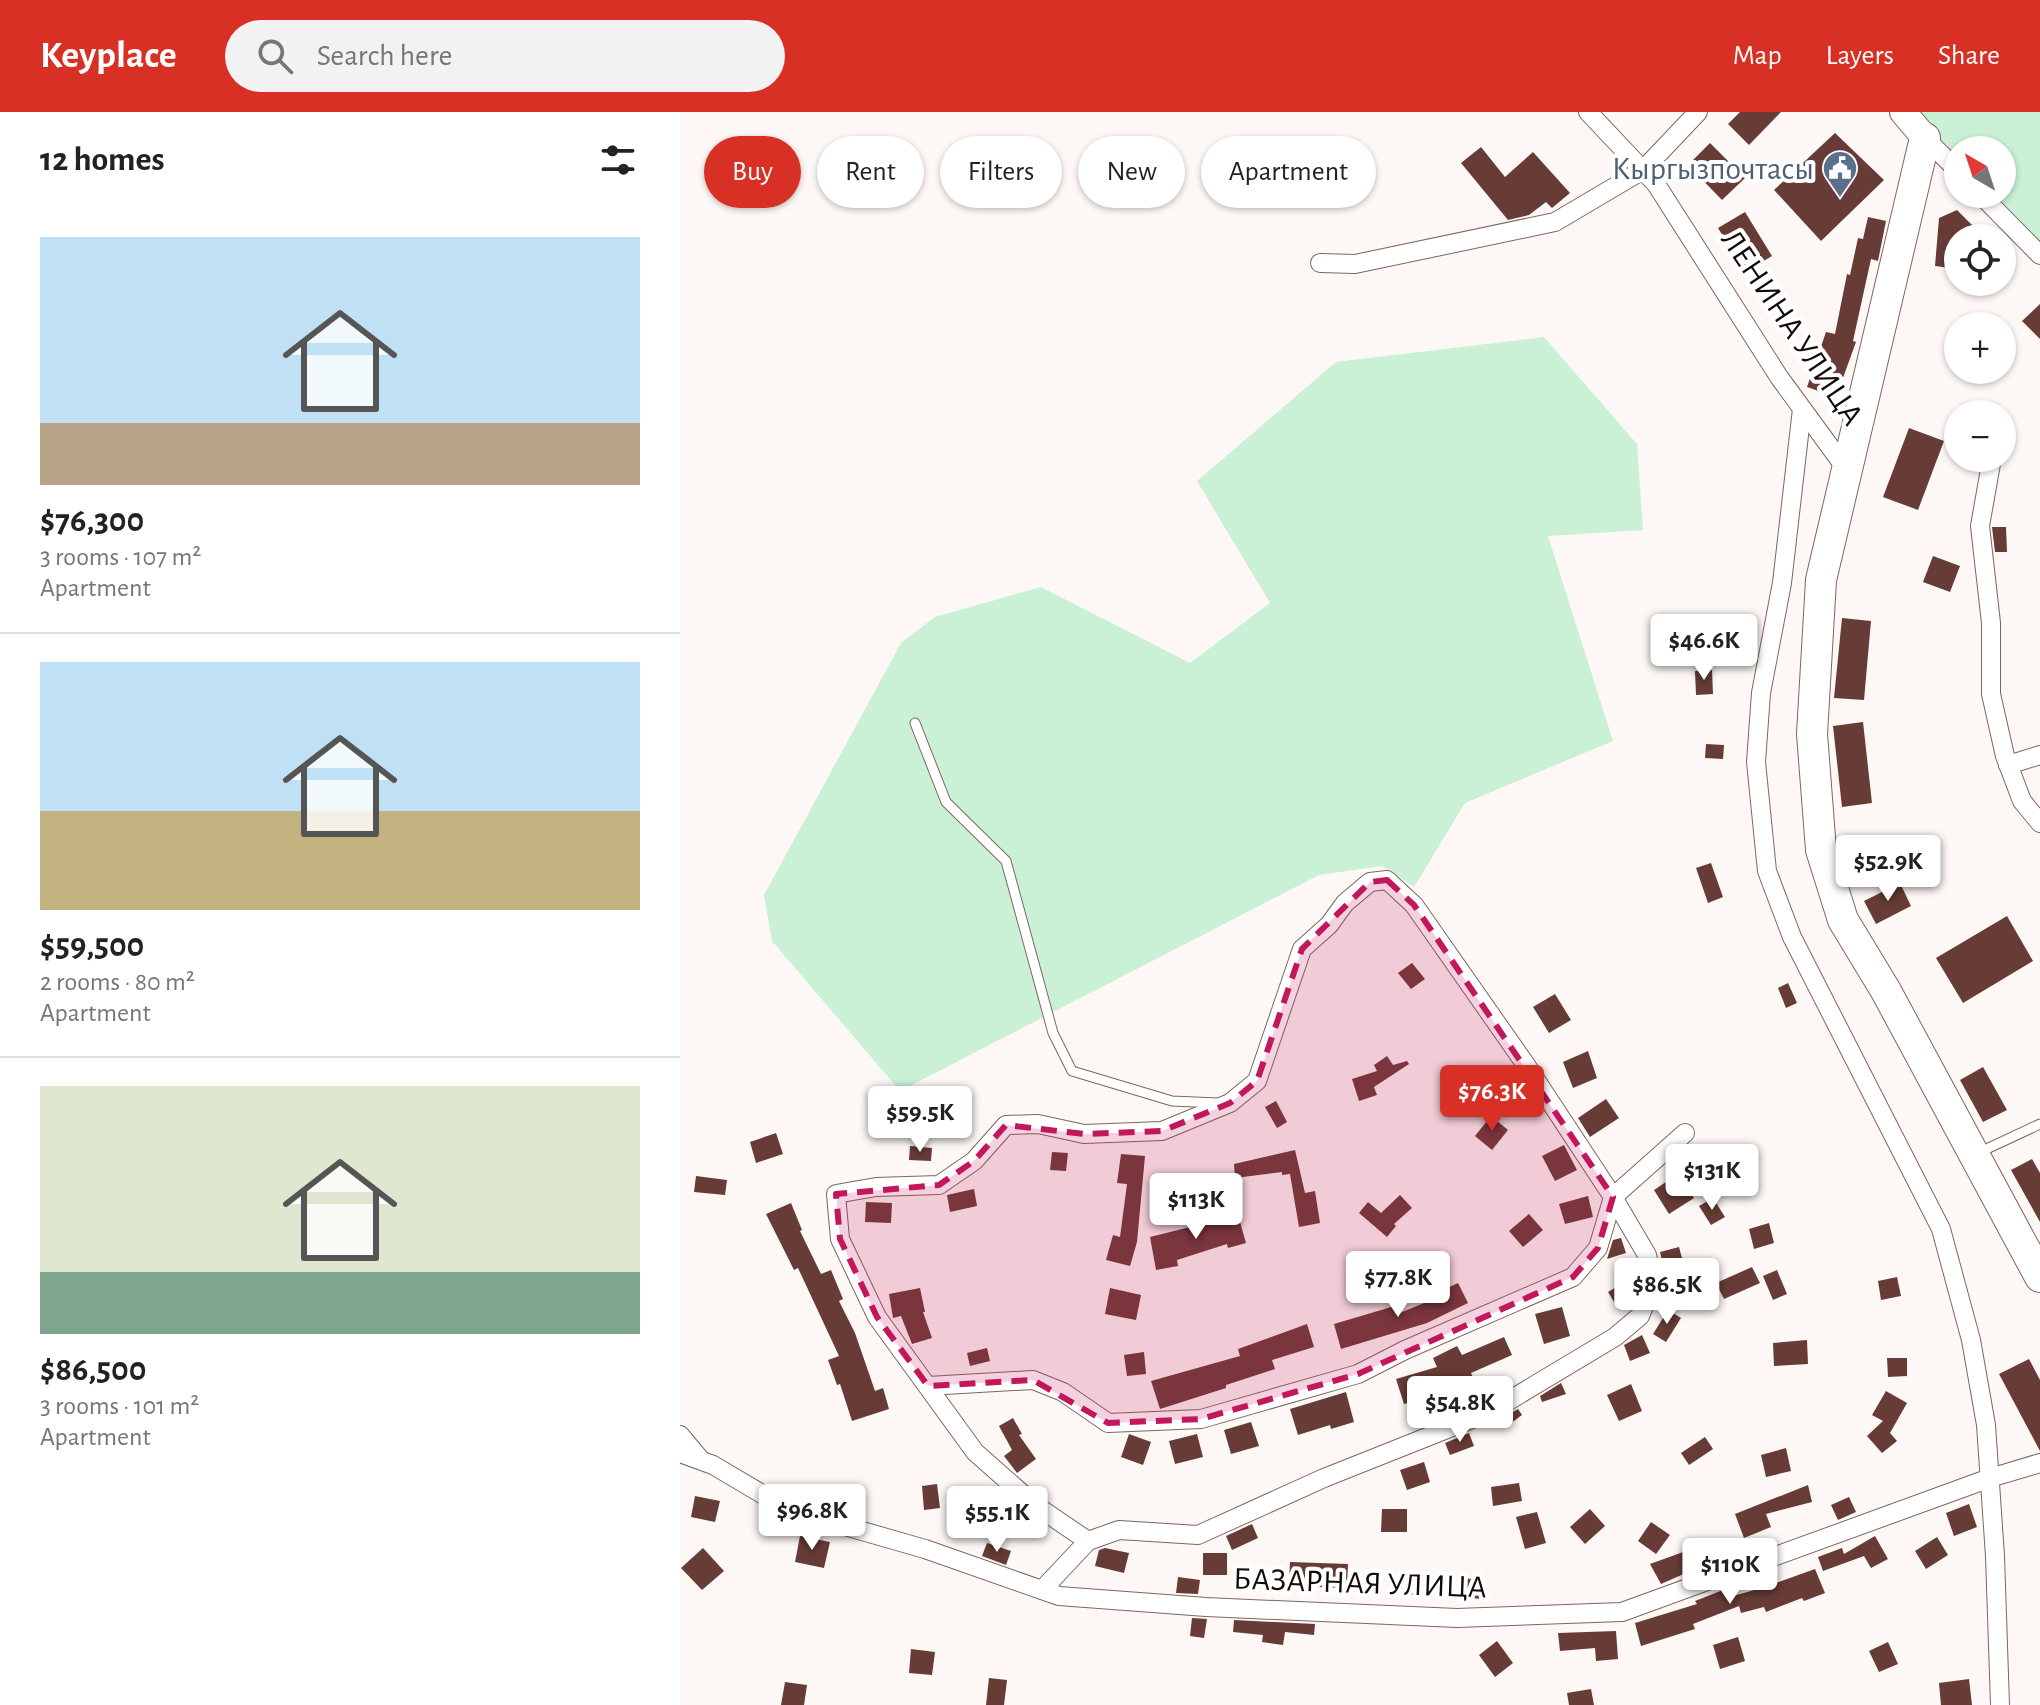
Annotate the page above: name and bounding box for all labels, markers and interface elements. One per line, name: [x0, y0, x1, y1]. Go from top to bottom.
search box: [225, 20, 785, 92]
icon: search: [253, 34, 297, 78]
text: Keyplace: [40, 37, 177, 75]
text: Search here: [317, 41, 452, 71]
text: Map: [1733, 42, 1782, 70]
text: Layers: [1826, 42, 1894, 70]
text: Share: [1938, 42, 2000, 70]
chip: Buy: [704, 136, 801, 208]
chip: Rent: [817, 136, 924, 208]
chip: Filters: [940, 136, 1062, 208]
chip: New: [1078, 136, 1185, 208]
chip: Apartment: [1201, 136, 1376, 208]
north arrow: [1944, 136, 2016, 208]
map controls: [1944, 136, 2016, 472]
icon: filters: [596, 138, 640, 182]
text: 12 homes: [40, 143, 165, 177]
public building icon: Кыргызпочтасы: [1821, 149, 1859, 199]
place label: Кыргызпочтасы: [1612, 153, 1814, 185]
street label: ЛЕНИНА УЛИЦА: [1715, 224, 1869, 431]
button: locate: [1944, 224, 2016, 296]
icon: home: [268, 289, 412, 433]
button: +: [1944, 312, 2016, 384]
button: −: [1944, 400, 2016, 472]
text: $76,300: [40, 504, 144, 538]
text: 3 rooms · 107 m²: [40, 544, 201, 570]
text: Apartment: [40, 575, 151, 601]
pin: $46.6K: [1639, 614, 1769, 682]
text: $46.6K: [1668, 627, 1740, 653]
icon: home: [268, 714, 412, 858]
pin: $52.9K: [1823, 835, 1953, 903]
text: $52.9K: [1854, 848, 1922, 874]
text: $59,500: [40, 929, 144, 963]
text: 2 rooms · 80 m²: [40, 969, 195, 995]
text: Apartment: [40, 1000, 151, 1026]
pin: $76.3K: [1427, 1065, 1557, 1133]
text: $76.3K: [1458, 1078, 1526, 1104]
pin: $59.5K: [855, 1086, 985, 1154]
text: $59.5K: [886, 1099, 954, 1125]
icon: home: [268, 1138, 412, 1282]
pin: $131K: [1656, 1144, 1768, 1212]
text: $131K: [1684, 1157, 1740, 1183]
pin: $113K: [1140, 1173, 1252, 1241]
text: $113K: [1168, 1186, 1224, 1212]
pin: $77.8K: [1333, 1251, 1463, 1319]
pin: $86.5K: [1602, 1258, 1732, 1326]
text: $77.8K: [1364, 1264, 1432, 1290]
text: $86.5K: [1632, 1271, 1702, 1297]
text: $86,500: [40, 1353, 146, 1387]
pin: $54.8K: [1395, 1376, 1525, 1444]
text: $54.8K: [1425, 1389, 1495, 1415]
text: 3 rooms · 101 m²: [40, 1393, 199, 1419]
text: Apartment: [40, 1424, 151, 1450]
pin: $96.8K: [747, 1484, 877, 1552]
pin: $55.1K: [932, 1486, 1062, 1554]
text: $96.8K: [777, 1497, 847, 1523]
text: $55.1K: [965, 1499, 1029, 1525]
pin: $110K: [1674, 1538, 1786, 1606]
text: $110K: [1700, 1551, 1760, 1577]
street label: БАЗАРНАЯ УЛИЦА: [1233, 1563, 1487, 1603]

